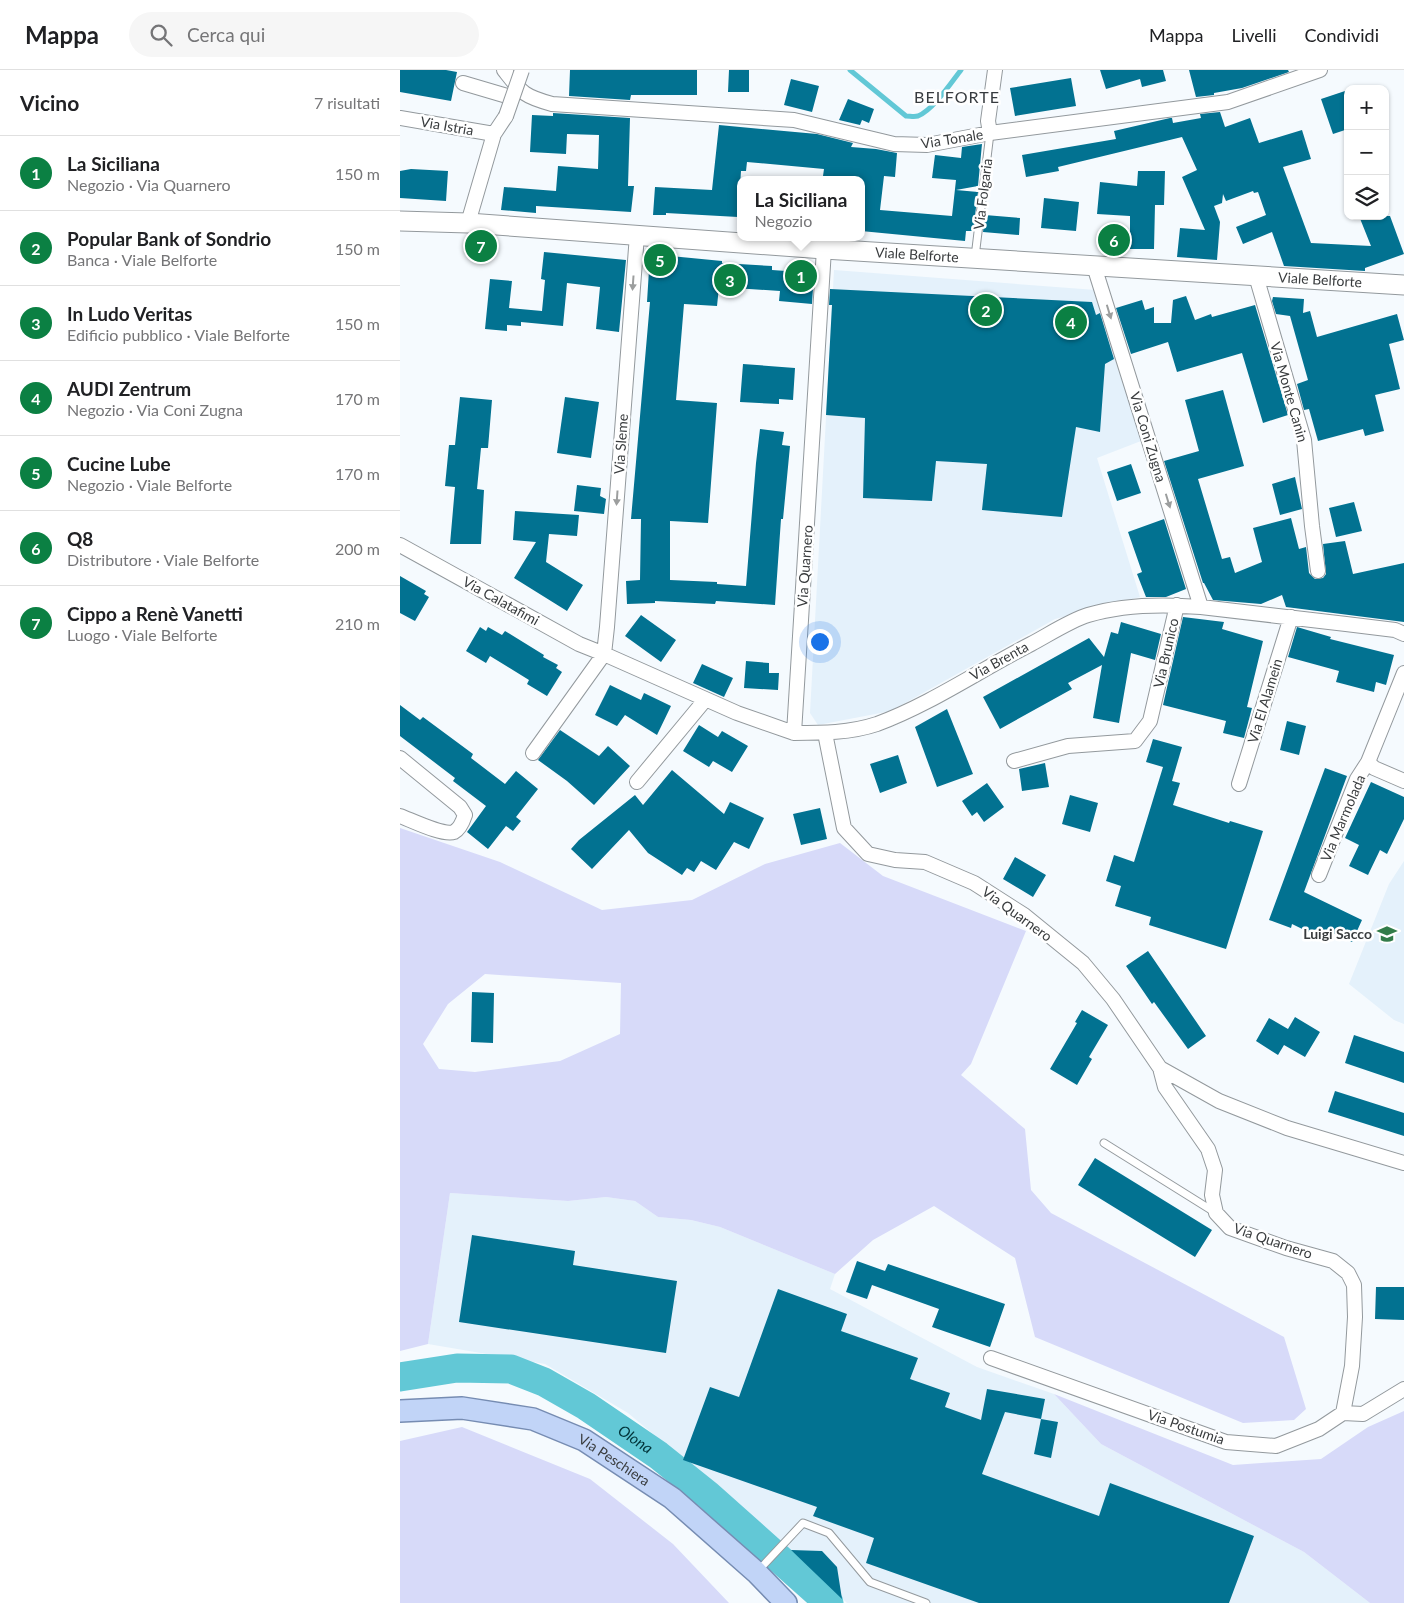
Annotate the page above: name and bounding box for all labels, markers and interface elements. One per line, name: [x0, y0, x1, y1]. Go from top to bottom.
search box: [129, 12, 479, 57]
text: Mappa: [25, 20, 99, 49]
icon: search: [147, 21, 175, 49]
text: Cerca qui: [187, 23, 265, 46]
text: Mappa: [1149, 24, 1204, 46]
text: Livelli: [1232, 24, 1276, 46]
text: Condividi: [1304, 24, 1379, 46]
map controls: [1344, 85, 1389, 220]
button: +: [1344, 85, 1389, 130]
district label: BELFORTE: [914, 87, 1000, 106]
text: Vicino: [20, 90, 79, 115]
text: 7 risultati: [314, 93, 380, 112]
street label: Via Istria: [419, 112, 475, 139]
street label: Via Tonale: [920, 125, 984, 152]
button: −: [1344, 130, 1389, 175]
text: La Siciliana: [67, 152, 160, 175]
street label: Via Folgaria: [970, 157, 995, 231]
text: 1: [31, 164, 41, 183]
text: 150 m: [335, 164, 380, 183]
text: Negozio · Via Quarnero: [67, 175, 231, 194]
button: layers: [1344, 175, 1389, 220]
popup: [737, 176, 865, 241]
text: La Siciliana: [755, 188, 847, 211]
text: Negozio: [755, 211, 812, 230]
pin: 6: [1098, 221, 1130, 259]
text: Popular Bank of Sondrio: [67, 227, 271, 250]
pin: 7: [465, 227, 497, 265]
text: 2: [31, 239, 41, 258]
text: 150 m: [335, 239, 380, 258]
pin: 5: [644, 241, 676, 279]
street label: Viale Belforte: [874, 243, 959, 265]
text: Banca · Viale Belforte: [67, 250, 217, 269]
pin: 1: [785, 257, 817, 295]
pin: 3: [714, 261, 746, 299]
street label: Viale Belforte: [1278, 268, 1363, 290]
one-way arrow: [629, 276, 637, 292]
pin: 2: [970, 291, 1002, 329]
text: In Ludo Veritas: [67, 302, 192, 325]
pin: 4: [1055, 303, 1087, 341]
one-way arrow: [1105, 305, 1113, 320]
text: 3: [31, 314, 41, 333]
text: 150 m: [335, 314, 380, 333]
text: Edificio pubblico · Viale Belforte: [67, 325, 290, 344]
street label: Via Monte Canin: [1267, 340, 1312, 444]
text: AUDI Zentrum: [67, 377, 191, 400]
text: 4: [31, 389, 41, 408]
text: 170 m: [335, 389, 380, 408]
street label: Via Coni Zugna: [1127, 390, 1170, 484]
text: Negozio · Via Coni Zugna: [67, 400, 243, 419]
street label: Via Sleme: [610, 413, 631, 475]
text: Cucine Lube: [67, 452, 171, 475]
text: 5: [31, 464, 41, 483]
text: 170 m: [335, 464, 380, 483]
text: Negozio · Viale Belforte: [67, 475, 232, 494]
one-way arrow: [613, 490, 621, 506]
one-way arrow: [1164, 494, 1172, 509]
street label: Via Quarnero: [793, 524, 816, 608]
text: Q8: [67, 527, 93, 550]
text: 6: [31, 539, 41, 558]
text: 200 m: [335, 539, 380, 558]
text: Distributore · Viale Belforte: [67, 550, 259, 569]
street label: Via Calatafimi: [460, 573, 542, 629]
text: Cippo a Renè Vanetti: [67, 602, 243, 625]
text: 7: [31, 614, 41, 633]
text: 210 m: [335, 614, 380, 633]
street label: Via Brunico: [1149, 616, 1182, 689]
text: Luogo · Viale Belforte: [67, 625, 218, 644]
your location: [807, 629, 833, 655]
street label: Via Brenta: [967, 638, 1031, 684]
street label: Via El Alamein: [1244, 656, 1285, 745]
street label: Via Marmolada: [1317, 772, 1368, 864]
street label: Via Quarnero: [979, 883, 1056, 945]
school or university icon: Luigi Sacco: [1376, 923, 1398, 945]
place label: Luigi Sacco: [1303, 925, 1372, 942]
street label: Via Quarnero: [1231, 1219, 1315, 1262]
street label: Via Postumia: [1146, 1405, 1227, 1448]
water label: Olona: [615, 1421, 657, 1457]
street label: Via Peschiera: [576, 1430, 653, 1489]

